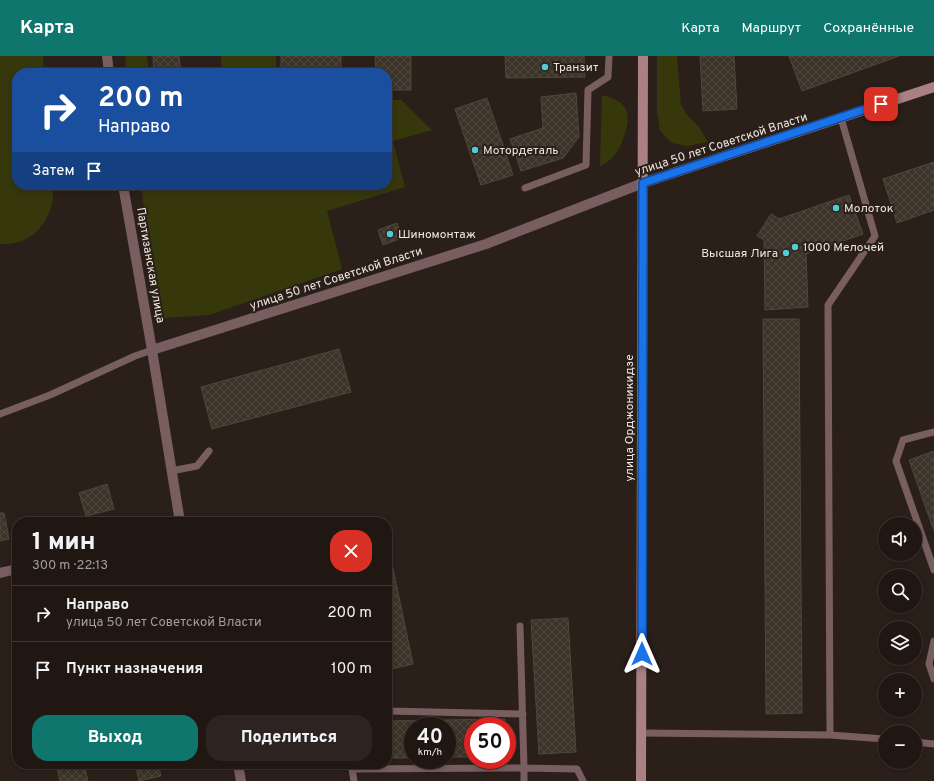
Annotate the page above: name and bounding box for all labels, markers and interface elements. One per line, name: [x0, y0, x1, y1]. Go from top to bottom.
text: Карта: [20, 16, 74, 40]
text: Карта: [681, 20, 720, 37]
text: Маршрут: [742, 20, 801, 37]
text: Сохранённые: [823, 20, 914, 37]
place label: Транзит: [553, 60, 599, 76]
marker: Транзит: [540, 62, 550, 72]
text: 200 m: [98, 81, 184, 117]
icon: right: [32, 84, 84, 136]
pin: [864, 87, 898, 121]
icon: arrive: [870, 93, 892, 115]
street label: улица 50 лет Советской Власти: [633, 109, 810, 180]
text: Направо: [98, 116, 170, 139]
place label: Мотордеталь: [483, 143, 559, 159]
marker: Мотордеталь: [470, 145, 480, 155]
icon: arrive: [83, 160, 105, 182]
text: Затем: [32, 162, 75, 181]
place label: Молоток: [844, 201, 894, 217]
marker: Молоток: [831, 203, 841, 213]
street label: Партизанская улица: [132, 206, 168, 324]
place label: Шиномонтаж: [398, 227, 476, 243]
marker: Шиномонтаж: [385, 229, 395, 239]
place label: 1000 Мелочей: [803, 240, 884, 256]
marker: 1000 Мелочей: [790, 242, 800, 252]
street label: улица 50 лет Советской Власти: [248, 243, 425, 314]
place label: Высшая Лига: [701, 246, 778, 262]
marker: Высшая Лига: [781, 248, 791, 258]
street label: улица Орджоникидзе: [622, 354, 638, 482]
map controls: [878, 517, 922, 769]
button: sound: [878, 517, 922, 561]
text: 1 мин: [32, 528, 95, 558]
button: close: [330, 530, 372, 572]
text: 300 m · 22:13: [32, 558, 108, 574]
button: search: [878, 569, 922, 613]
text: Направо: [66, 596, 129, 615]
icon: right: [32, 603, 54, 625]
text: 200 m: [327, 604, 372, 623]
text: улица 50 лет Советской Власти: [66, 615, 262, 631]
button: layers: [878, 621, 922, 665]
position arrow: [621, 633, 663, 675]
icon: arrive: [32, 659, 54, 681]
text: Пункт назначения: [66, 660, 203, 679]
text: 100 m: [331, 660, 372, 679]
button: +: [878, 673, 922, 717]
button: Выход: [32, 715, 198, 761]
button: Поделиться: [206, 715, 372, 761]
speed limit sign: 50: [464, 717, 516, 769]
text: 40: [417, 725, 443, 751]
button: −: [878, 725, 922, 769]
text: km/h: [418, 746, 442, 759]

